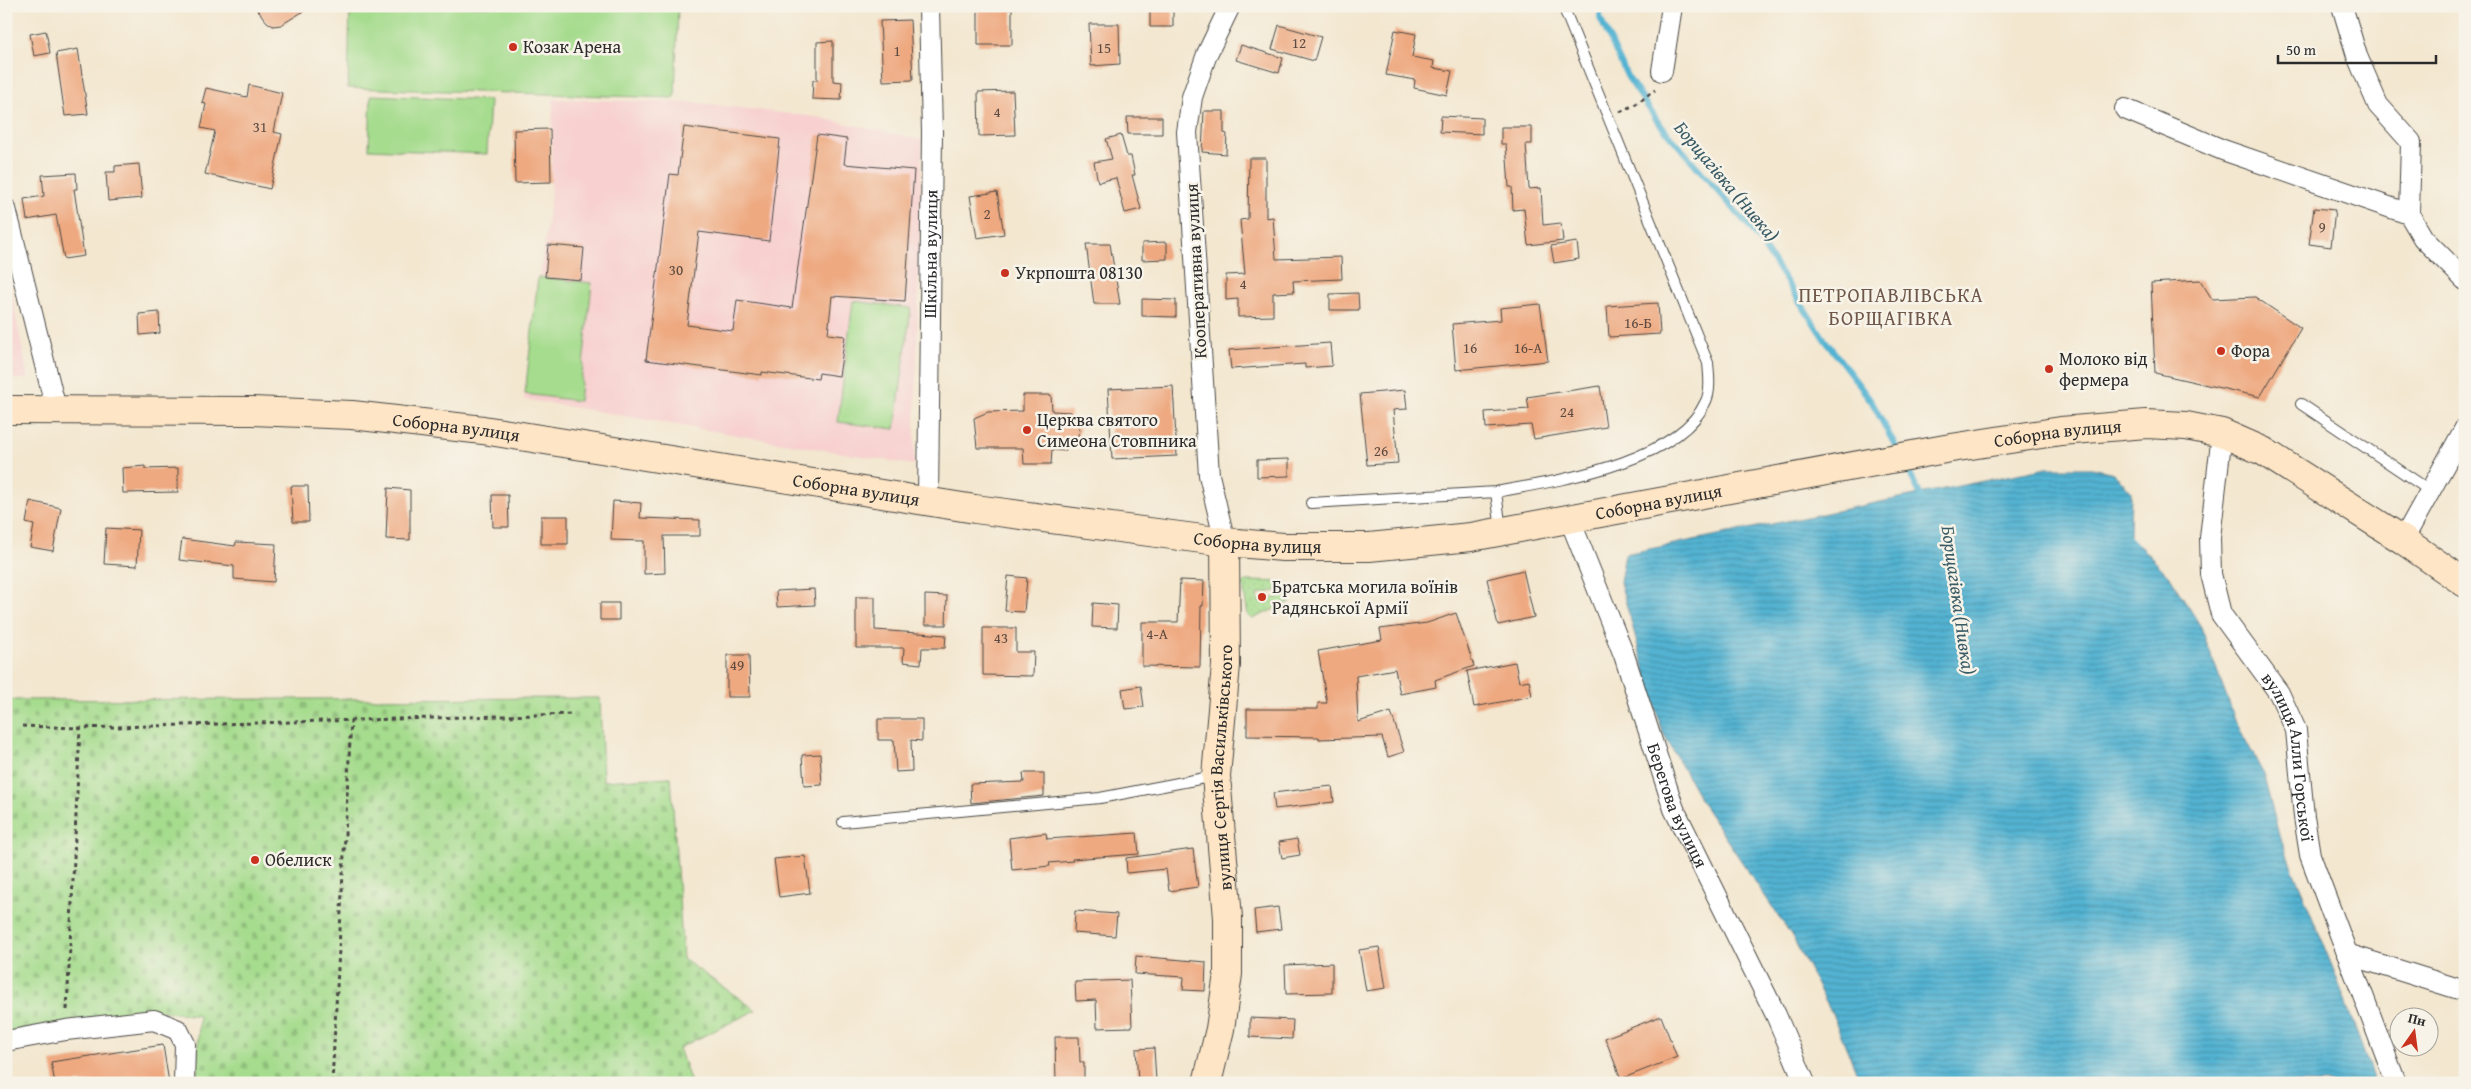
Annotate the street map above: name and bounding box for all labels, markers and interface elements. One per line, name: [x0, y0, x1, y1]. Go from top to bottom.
house number: 12: [1292, 32, 1306, 53]
scale bar: [2278, 32, 2436, 64]
place label: Козак Арена: [523, 33, 622, 60]
house number: 15: [1097, 37, 1111, 58]
text: 50 m: [2286, 39, 2317, 60]
house number: 1: [893, 40, 901, 61]
marker: Козак Арена: [507, 41, 519, 53]
house number: 4: [993, 101, 1001, 122]
water label: Борщагівка (Нивка): [1668, 114, 1786, 248]
house number: 31: [253, 116, 267, 137]
street label: Кооперативна вулиця: [1177, 183, 1214, 359]
street label: Шкільна вулиця: [916, 189, 944, 319]
house number: 2: [983, 203, 991, 224]
house number: 9: [2318, 216, 2326, 237]
house number: 30: [669, 259, 683, 280]
place label: Укрпошта 08130: [1015, 259, 1143, 286]
marker: Укрпошта 08130: [999, 267, 1011, 279]
house number: 4: [1239, 273, 1247, 294]
district label: ПЕТРОПАВЛІВСЬКА БОРЩАГІВКА: [1798, 280, 1984, 332]
house number: 16-Б: [1624, 312, 1652, 333]
house number: 16: [1463, 337, 1477, 358]
house number: 16-А: [1514, 337, 1542, 358]
place label: Фора: [2231, 337, 2271, 364]
place label: Молоко від фермера: [2059, 345, 2148, 393]
marker: Фора: [2215, 345, 2227, 357]
marker: Молоко від фермера: [2043, 363, 2055, 375]
house number: 24: [1560, 401, 1574, 422]
street label: Соборна вулиця: [391, 406, 522, 449]
place label: Церква святого Симеона Стовпника: [1037, 406, 1197, 454]
street label: Соборна вулиця: [1992, 412, 2122, 454]
marker: Церква святого Симеона Стовпника: [1021, 424, 1033, 436]
house number: 26: [1374, 440, 1388, 461]
street label: Соборна вулиця: [791, 466, 922, 513]
street label: Соборна вулиця: [1593, 477, 1724, 527]
street label: Соборна вулиця: [1192, 524, 1321, 560]
water label: Борщагівка (Нивка): [1935, 524, 1983, 677]
place label: Братська могила воїнів Радянської Армії: [1272, 573, 1458, 621]
marker: Братська могила воїнів Радянської Армії: [1256, 591, 1268, 603]
house number: 4-А: [1146, 623, 1168, 644]
house number: 43: [994, 627, 1008, 648]
street label: вулиця Сергія Васильківського: [1202, 645, 1239, 892]
house number: 49: [730, 654, 744, 675]
street label: вулиця Алли Горської: [2255, 666, 2322, 844]
street label: Берегова вулиця: [1640, 739, 1715, 872]
place label: Обелиск: [265, 846, 332, 873]
marker: Обелиск: [249, 854, 261, 866]
north arrow: [2388, 1006, 2438, 1056]
text: Пн: [2406, 1008, 2429, 1031]

